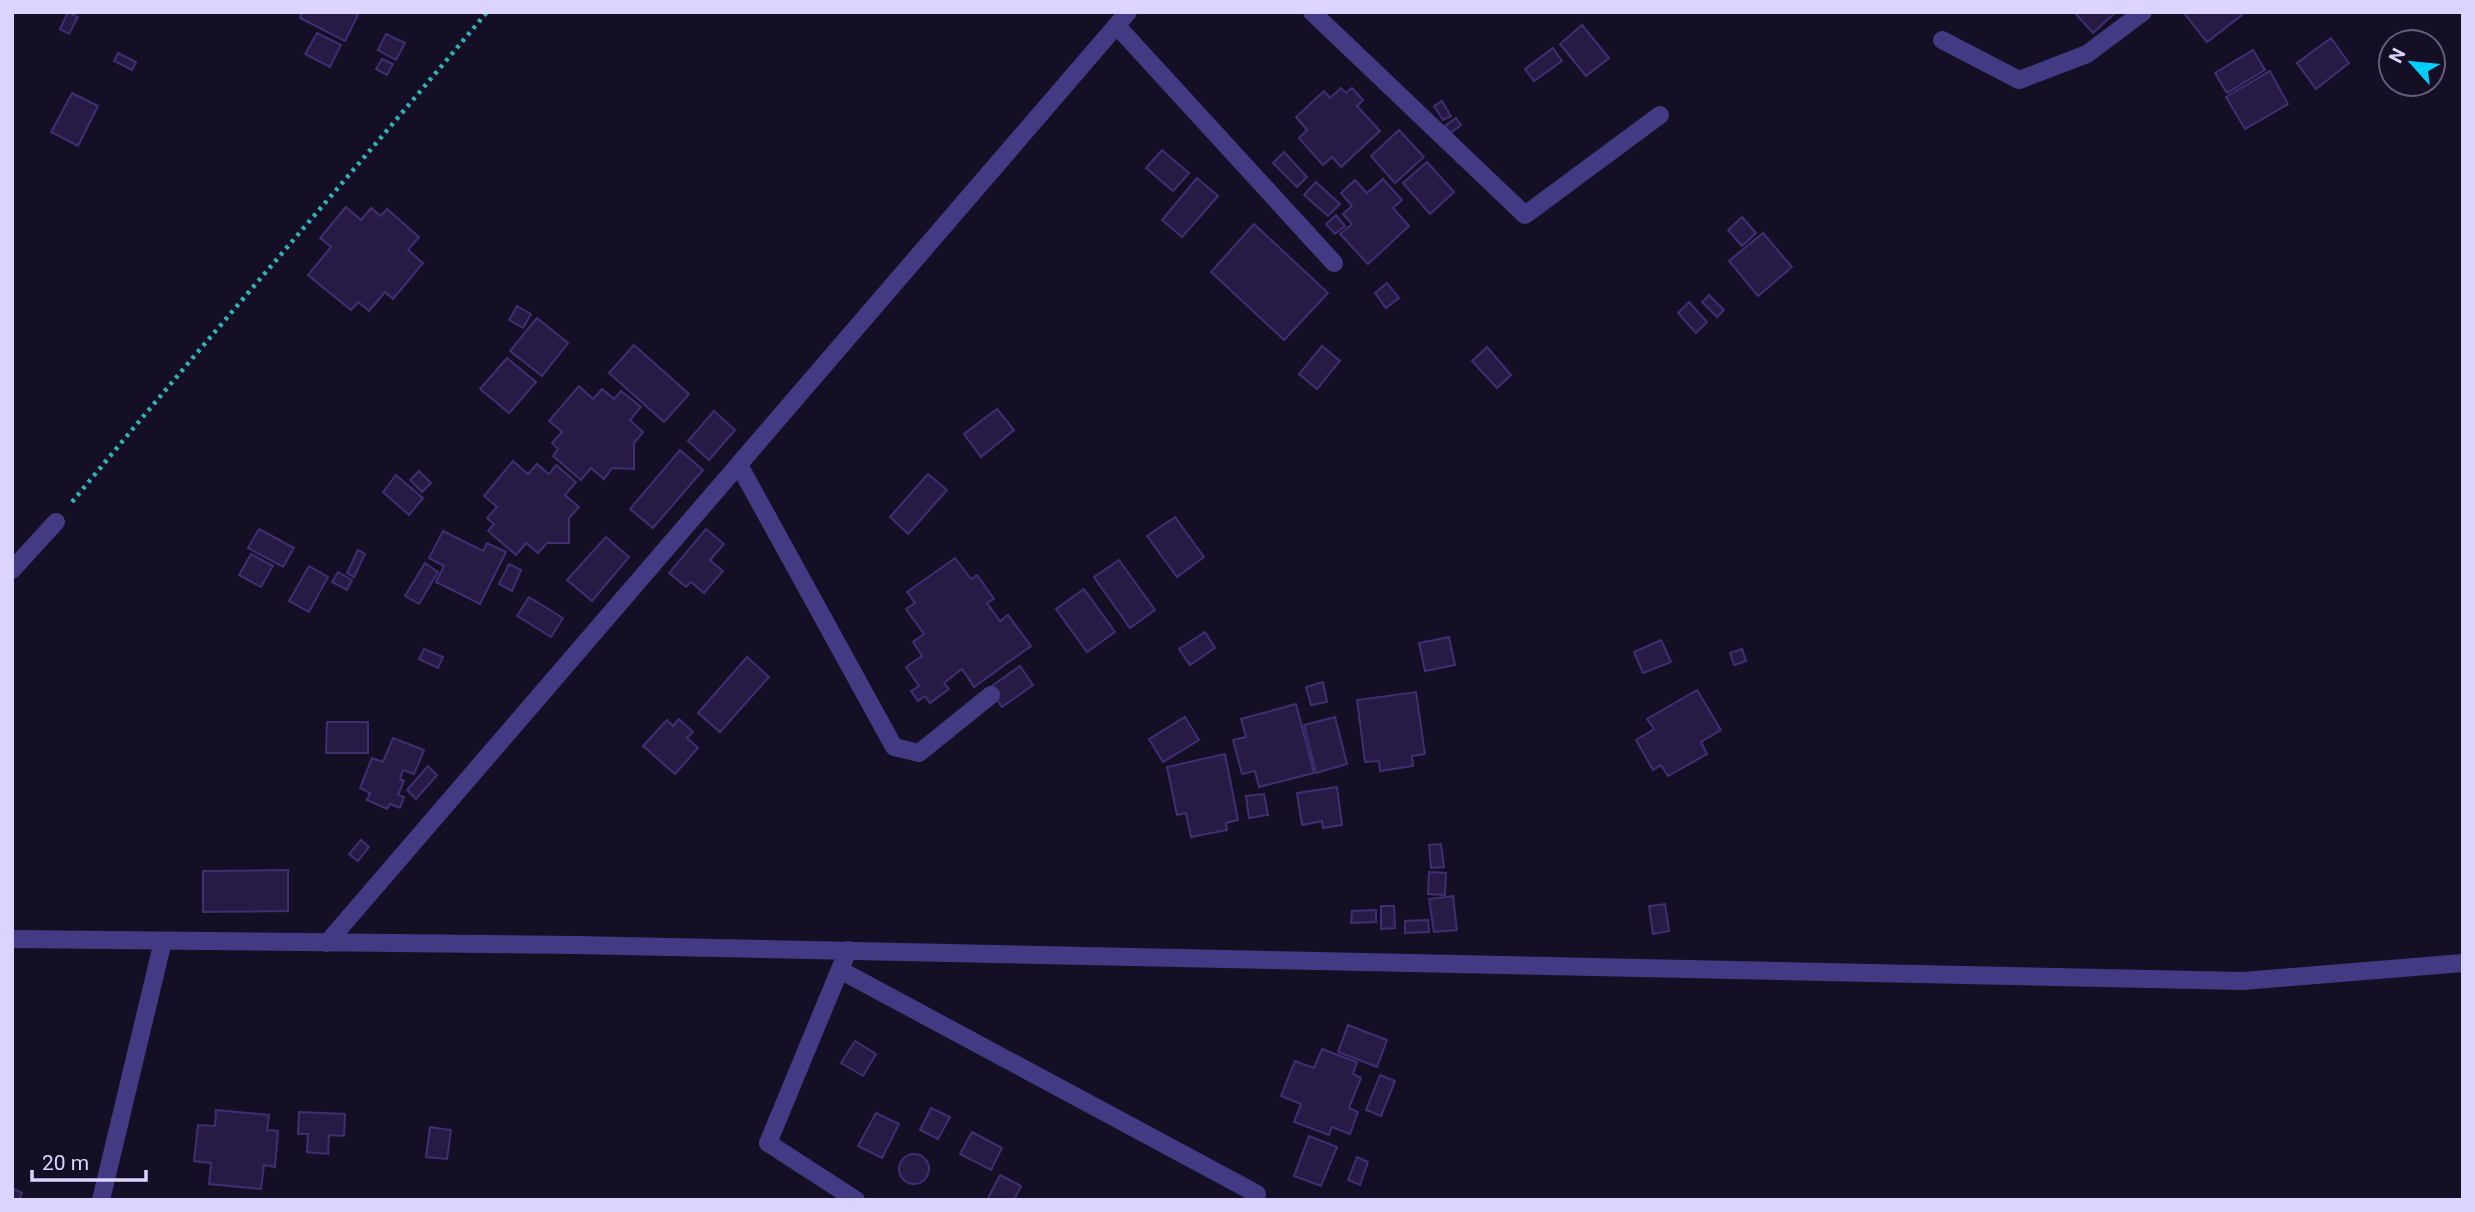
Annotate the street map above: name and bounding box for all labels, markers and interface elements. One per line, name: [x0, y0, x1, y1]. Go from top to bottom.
north arrow: [2377, 28, 2447, 98]
text: N: [2384, 44, 2411, 67]
scale bar: [32, 1138, 145, 1182]
text: 20 m: [42, 1151, 89, 1175]

